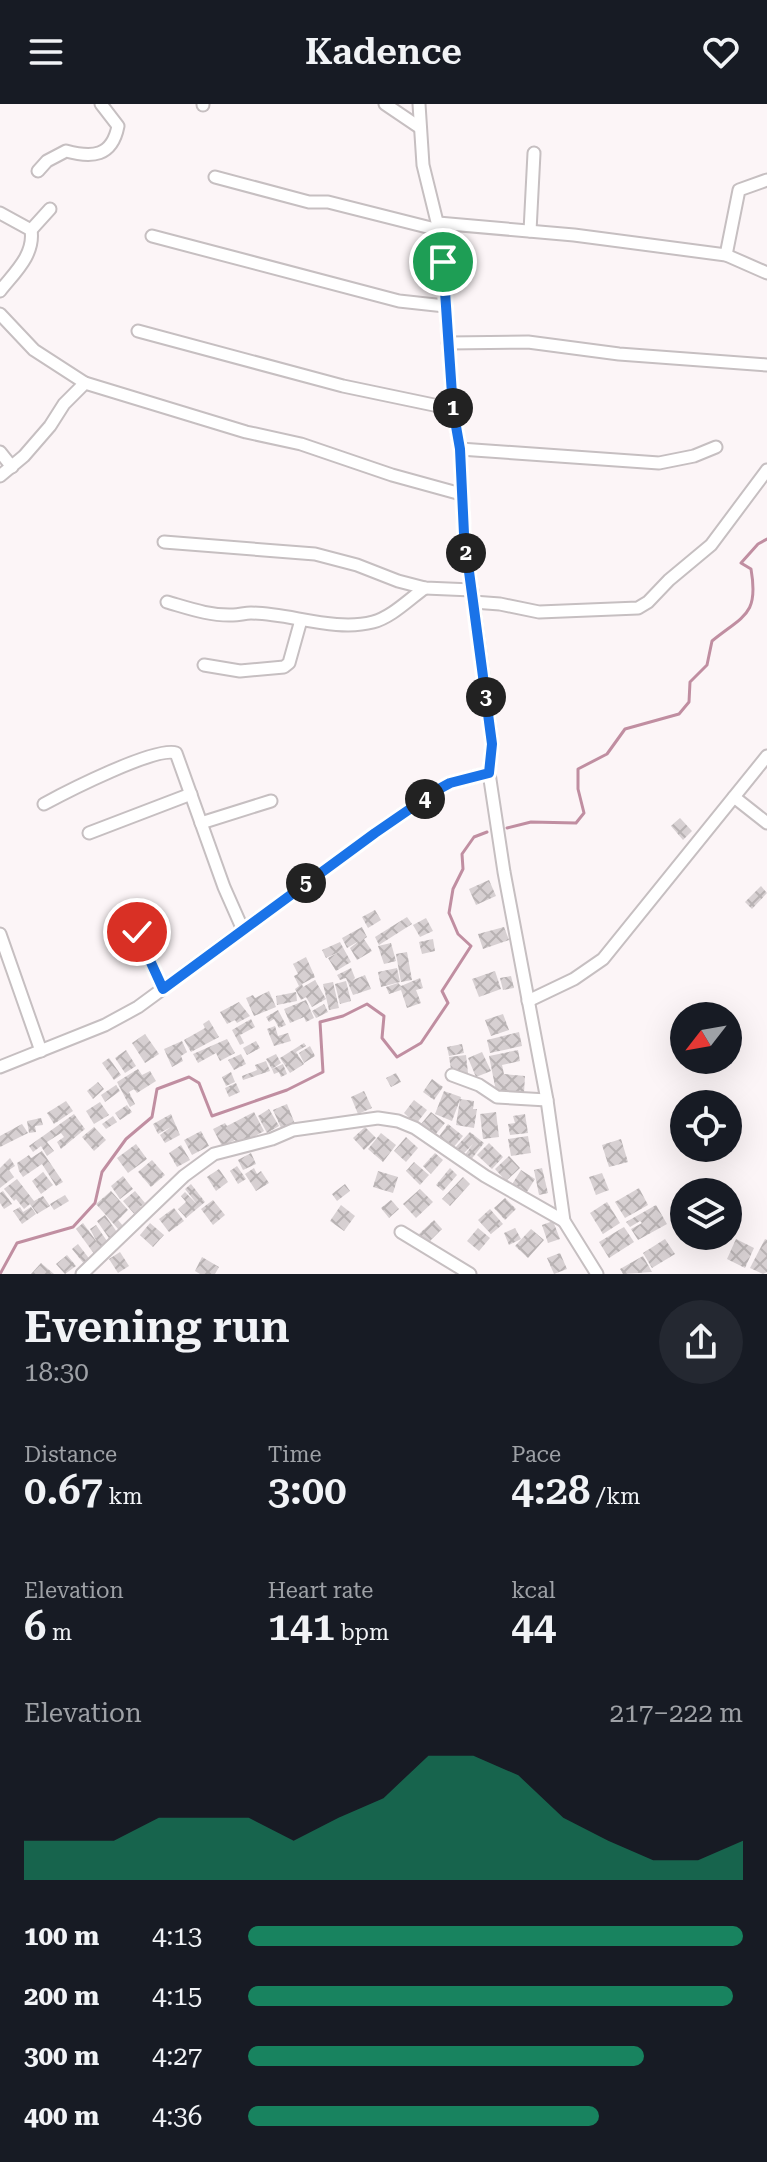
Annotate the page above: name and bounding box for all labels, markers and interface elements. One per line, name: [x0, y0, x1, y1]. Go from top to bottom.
icon: menu: [24, 30, 68, 74]
icon: heart: [699, 30, 743, 74]
text: Kadence: [305, 31, 462, 73]
pin: [409, 228, 477, 296]
icon: arrive: [421, 240, 465, 284]
pin: 1: [433, 388, 473, 428]
text: 1: [447, 395, 459, 420]
pin: 2: [446, 533, 486, 573]
text: 2: [460, 540, 472, 565]
pin: 3: [466, 677, 506, 717]
text: 3: [480, 684, 492, 709]
pin: 4: [405, 779, 445, 819]
text: 4: [419, 786, 431, 811]
pin: 5: [286, 863, 326, 903]
text: 5: [300, 870, 312, 895]
pin: [103, 898, 171, 966]
icon: check: [115, 910, 159, 954]
north arrow: [670, 1002, 742, 1074]
map controls: [670, 1002, 742, 1250]
button: locate: [670, 1090, 742, 1162]
button: layers: [670, 1178, 742, 1250]
button: share: [659, 1300, 743, 1384]
text: Evening run: [24, 1301, 290, 1353]
text: 18:30: [24, 1357, 89, 1387]
text: Distance: [24, 1442, 117, 1467]
text: Time: [268, 1442, 322, 1467]
text: Pace: [511, 1442, 561, 1467]
text: 0.67: [24, 1467, 103, 1514]
text: 3:00: [268, 1467, 347, 1514]
text: 4:28: [511, 1467, 590, 1514]
text: km: [103, 1484, 143, 1509]
text: /km: [590, 1484, 640, 1509]
text: Elevation: [24, 1578, 124, 1603]
text: Heart rate: [268, 1578, 373, 1603]
text: kcal: [511, 1578, 556, 1603]
text: 6: [24, 1603, 46, 1650]
text: 141: [268, 1603, 335, 1650]
text: 44: [511, 1603, 556, 1650]
text: m: [46, 1620, 72, 1645]
text: bpm: [335, 1620, 389, 1645]
text: Elevation: [24, 1698, 142, 1728]
text: 217–222 m: [610, 1698, 743, 1728]
text: 100 m: [24, 1921, 99, 1951]
text: 4:13: [152, 1921, 202, 1951]
text: 200 m: [24, 1981, 99, 2011]
text: 4:15: [152, 1981, 202, 2011]
text: 300 m: [24, 2041, 99, 2071]
text: 4:27: [152, 2041, 202, 2071]
text: 400 m: [24, 2101, 99, 2131]
text: 4:36: [152, 2101, 202, 2131]

